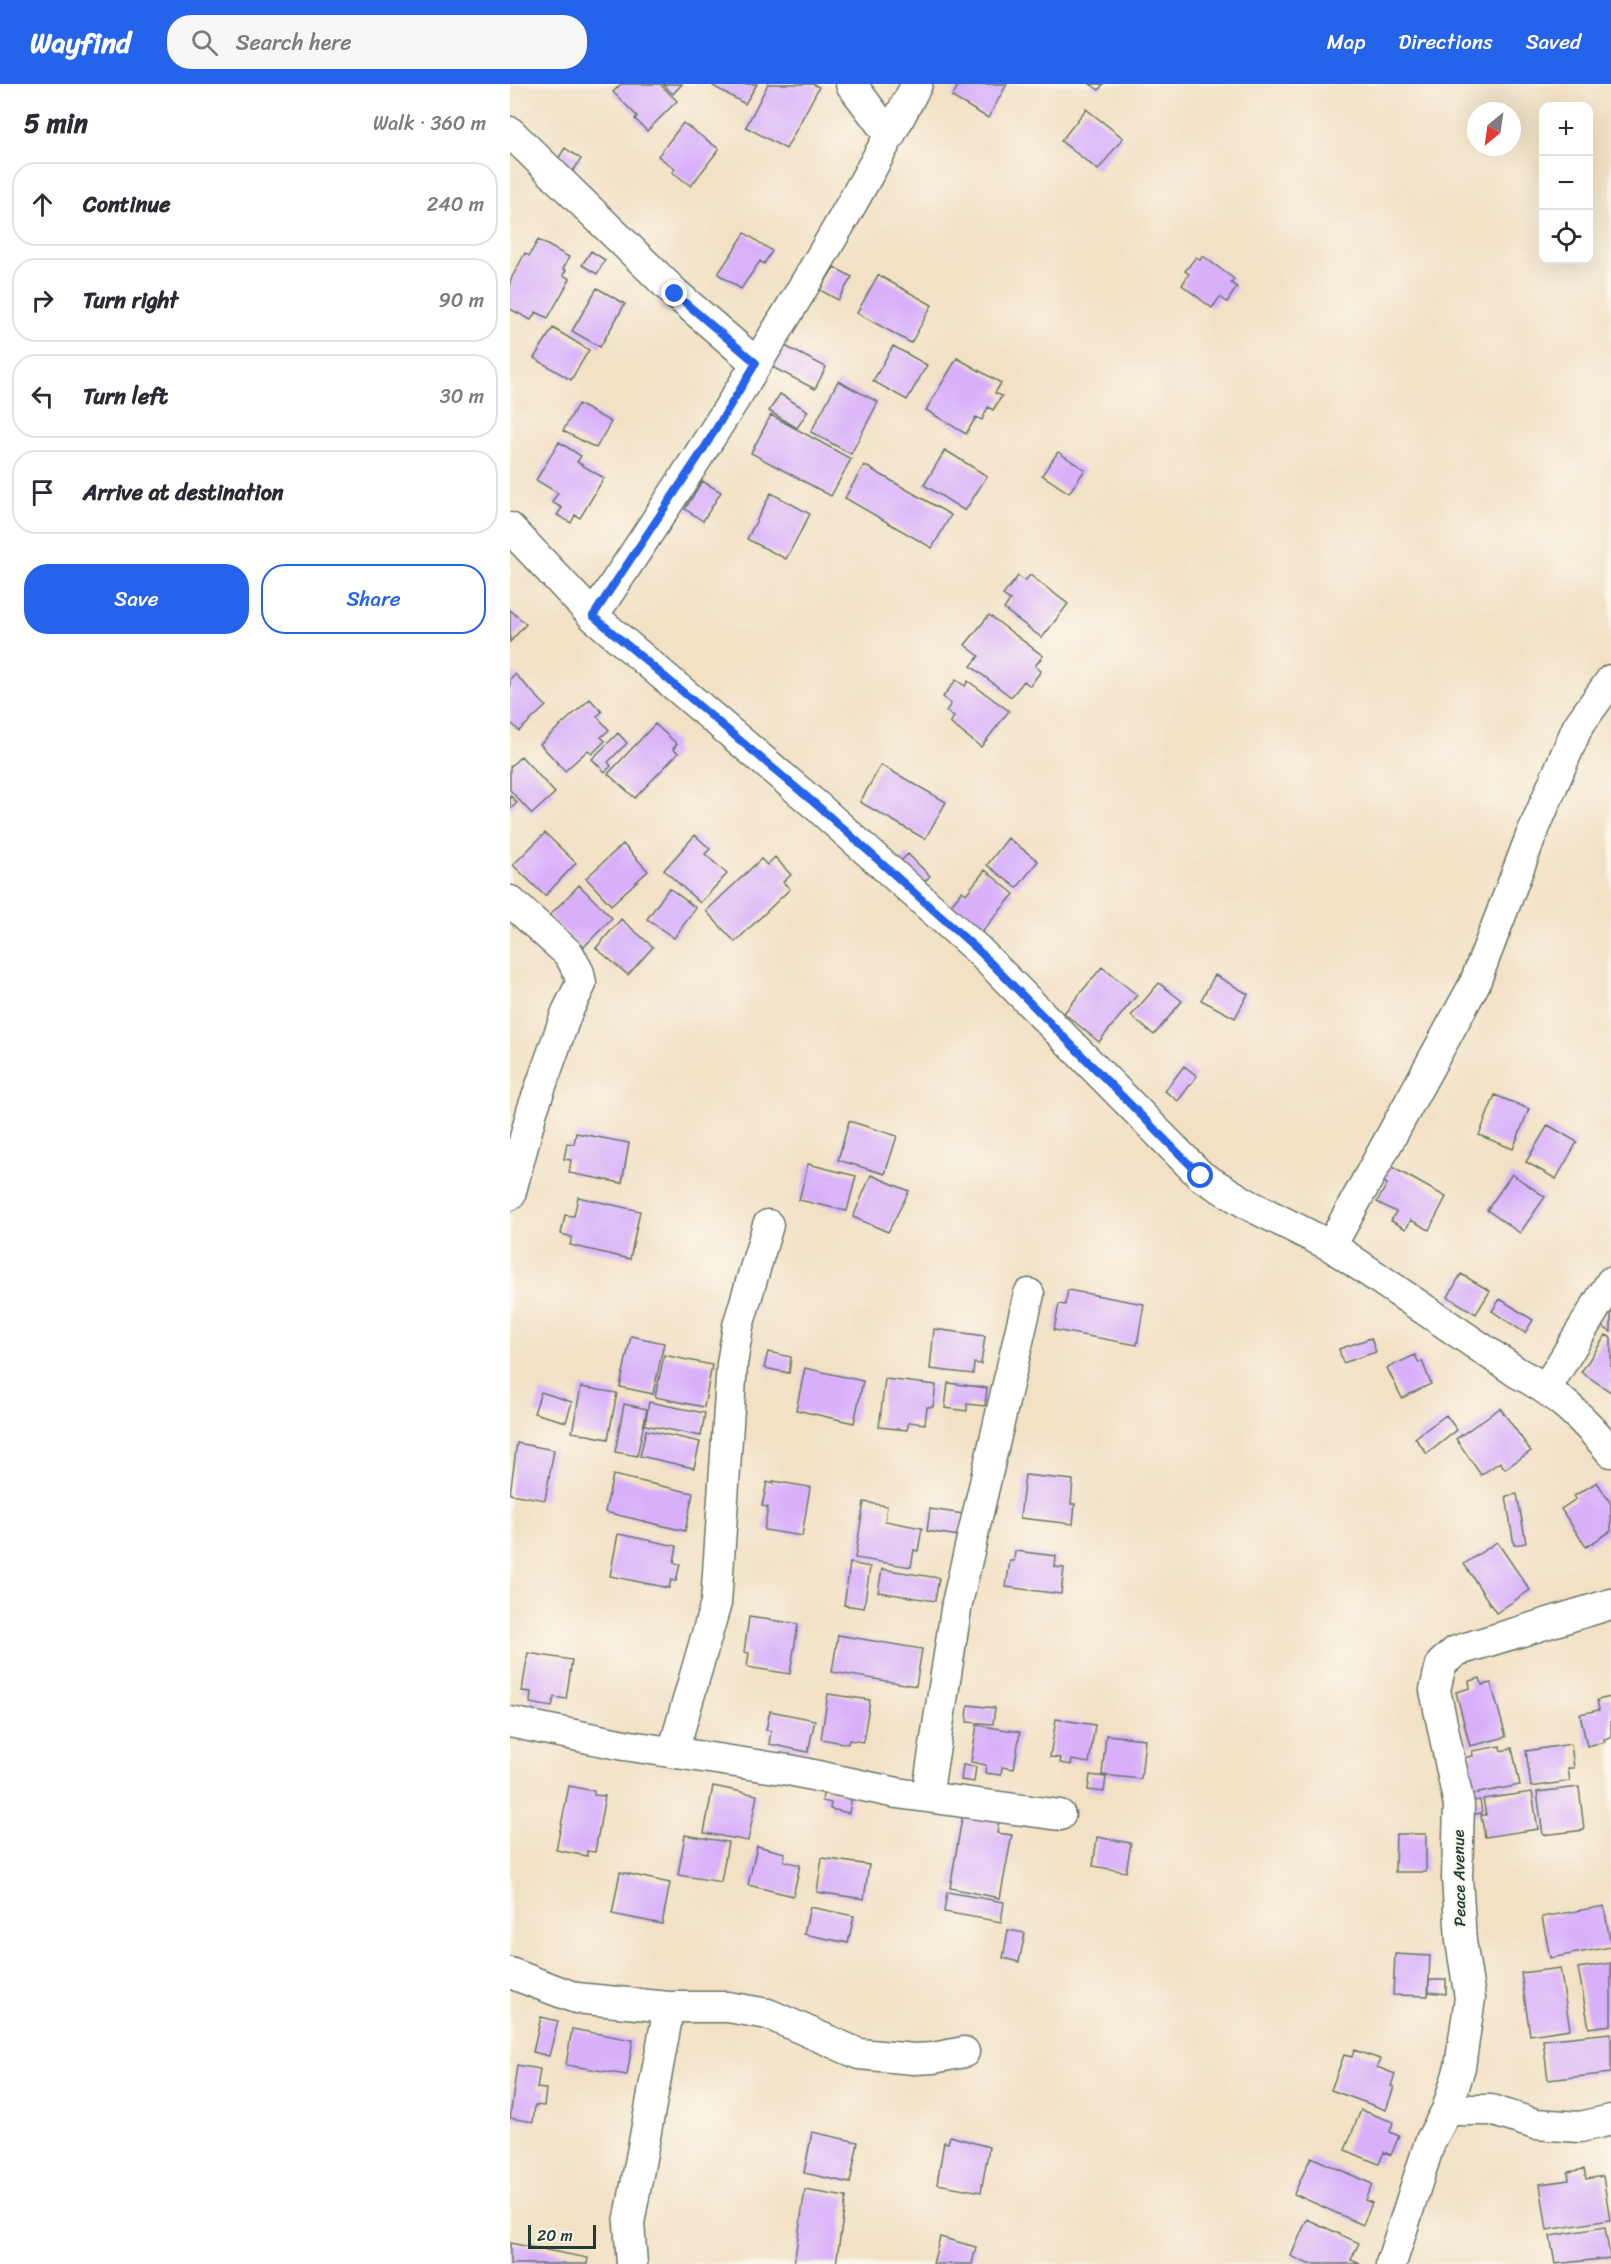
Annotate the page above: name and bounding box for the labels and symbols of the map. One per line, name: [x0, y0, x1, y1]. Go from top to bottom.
north arrow: [1467, 102, 1521, 156]
route end: [661, 280, 687, 306]
route start: [1187, 1162, 1213, 1188]
street label: Peace Avenue: [1444, 1829, 1474, 1927]
scale bar: [528, 2222, 596, 2250]

